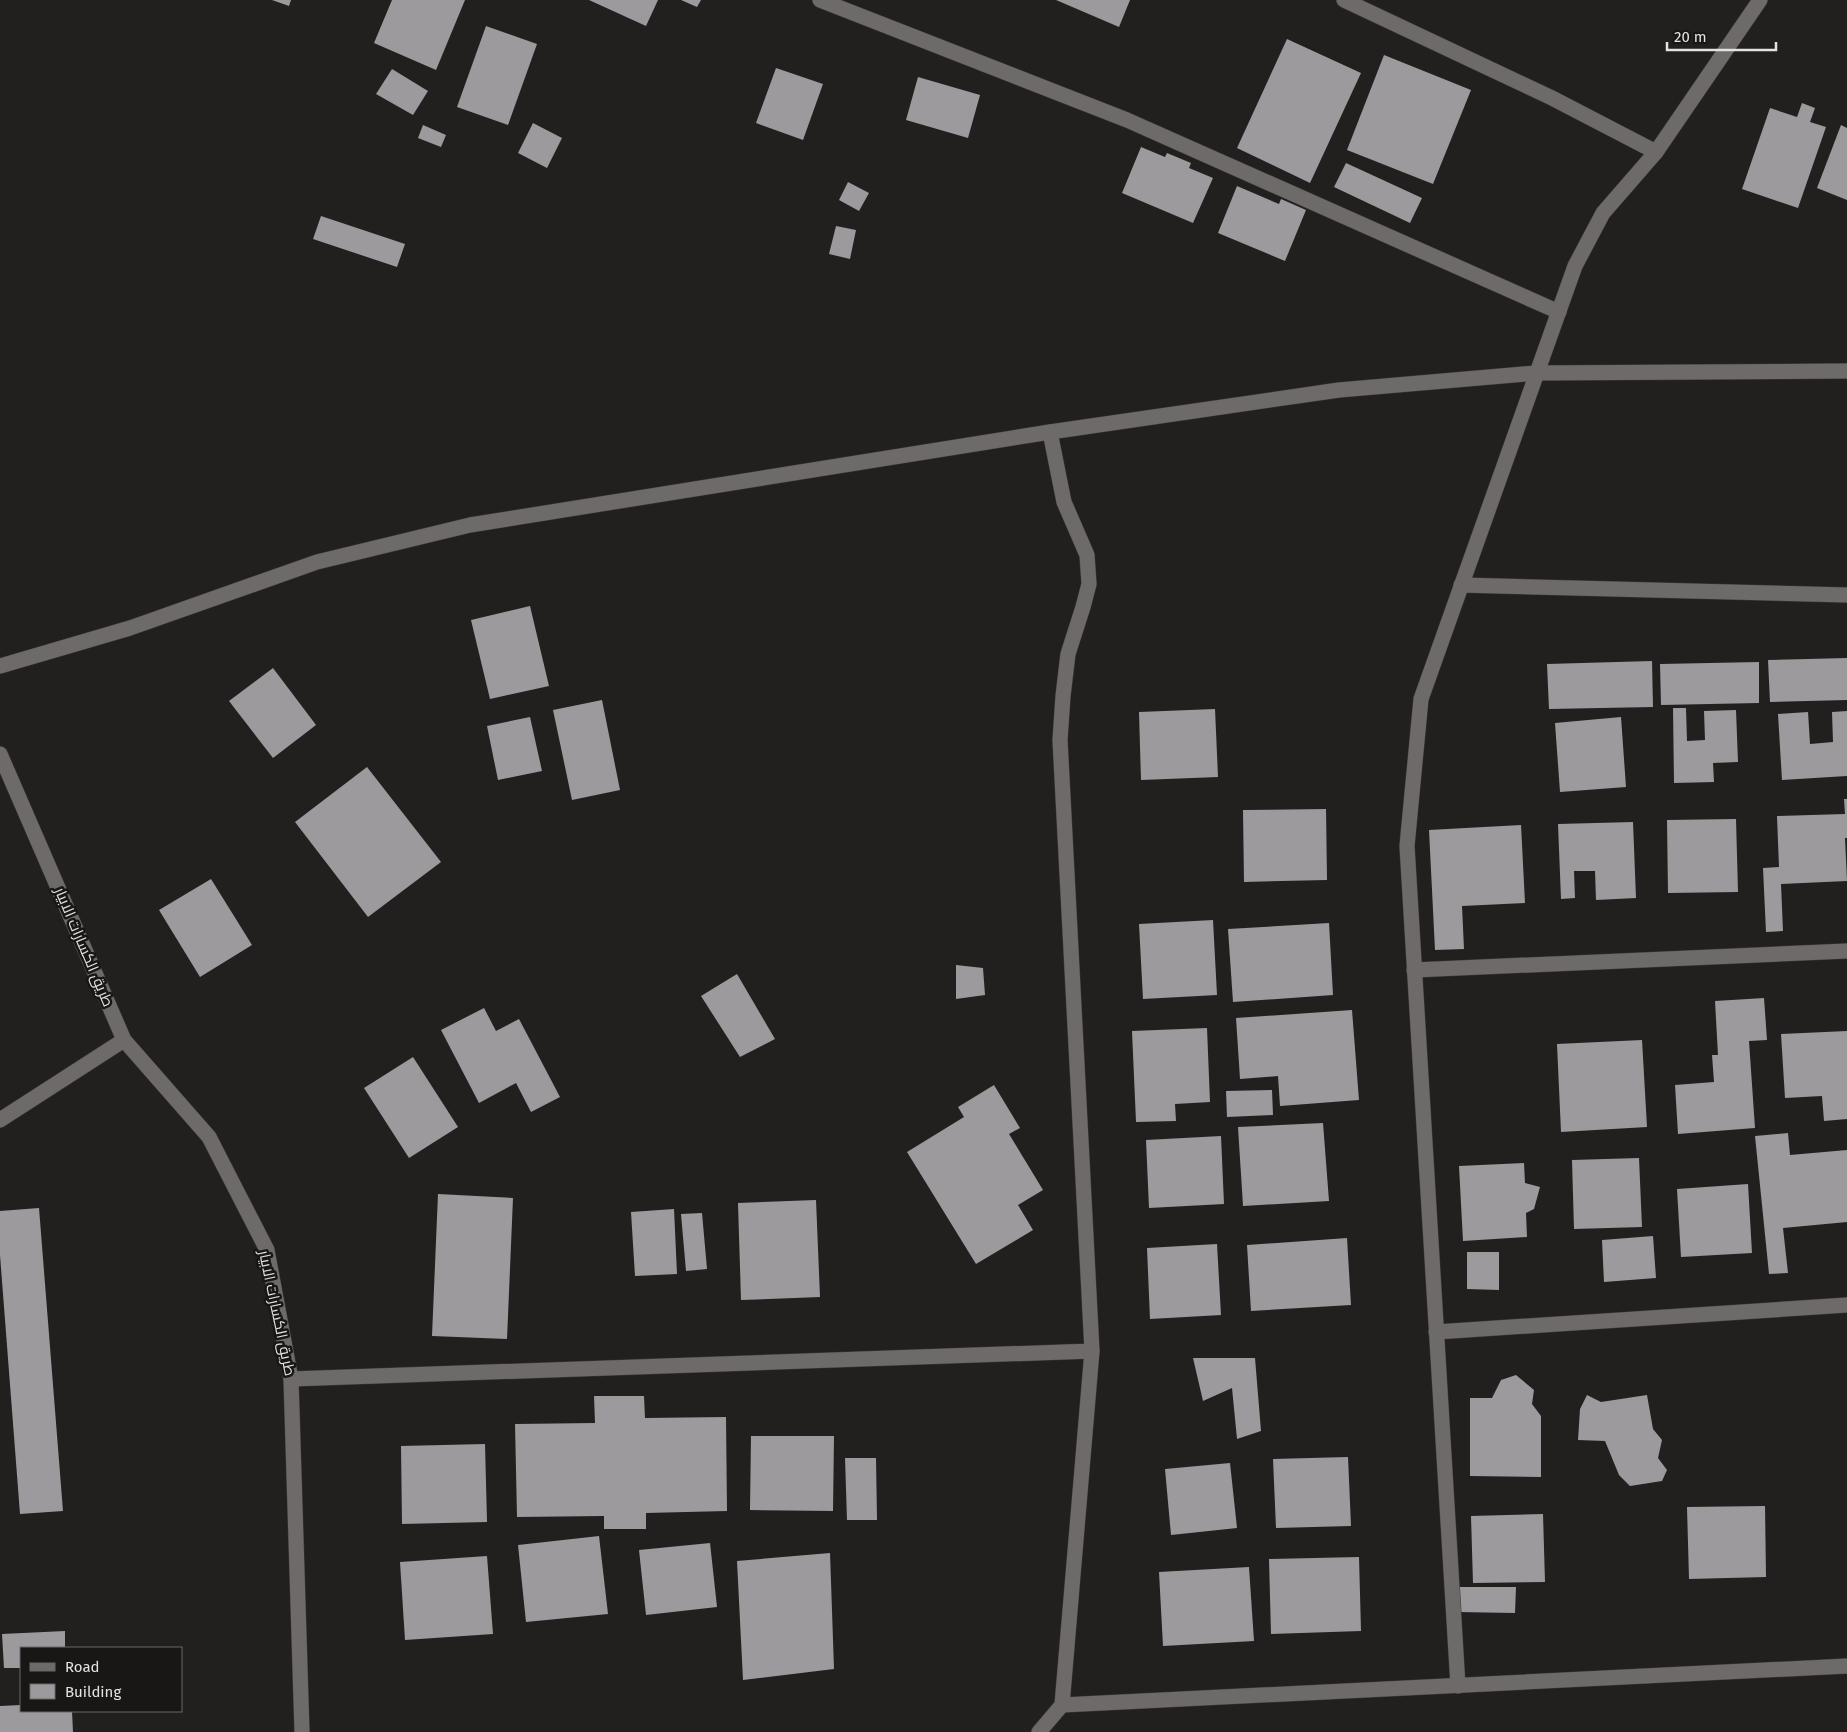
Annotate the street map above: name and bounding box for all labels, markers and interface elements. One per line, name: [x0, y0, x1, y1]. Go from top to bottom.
scale bar: [1667, 20, 1776, 52]
text: 20 m: [1674, 28, 1707, 46]
street label: طريق الكسارات الابيار: [49, 884, 117, 1010]
street label: طريق الكسارات الابيار: [254, 1248, 299, 1378]
legend: [20, 1647, 182, 1712]
text: Road: [65, 1658, 100, 1676]
text: Building: [65, 1683, 121, 1701]

